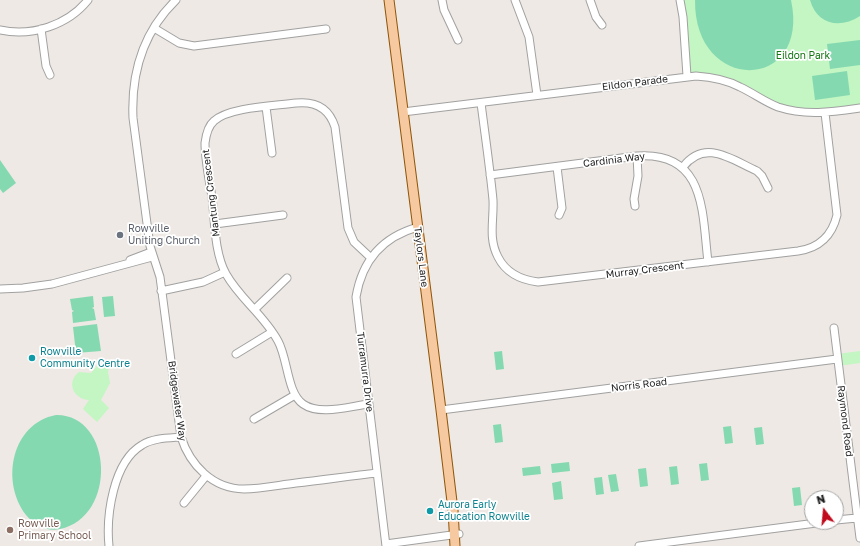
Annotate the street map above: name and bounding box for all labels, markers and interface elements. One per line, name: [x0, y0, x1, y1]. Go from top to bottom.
park label: Eildon Park: [776, 50, 830, 62]
street label: Eildon Parade: [601, 73, 669, 93]
street label: Mantung Crescent: [200, 149, 222, 237]
street label: Cardinia Way: [582, 150, 646, 170]
place label: Rowville Uniting Church: [128, 223, 200, 246]
street label: Taylors Lane: [411, 226, 431, 288]
marker: Rowville Uniting Church: [115, 230, 125, 240]
street label: Murray Crescent: [605, 259, 685, 281]
street label: Turramurra Drive: [354, 331, 376, 413]
place label: Rowville Community Centre: [40, 346, 130, 370]
marker: Rowville Community Centre: [27, 353, 37, 363]
street label: Bridgewater Way: [165, 360, 189, 442]
street label: Norris Road: [610, 376, 668, 394]
street label: Raymond Road: [835, 385, 855, 457]
north arrow: [804, 490, 844, 530]
text: N: [815, 492, 827, 506]
place label: Aurora Early Education Rowville: [438, 499, 530, 522]
marker: Aurora Early Education Rowville: [425, 506, 435, 516]
place label: Rowville Primary School: [18, 518, 91, 542]
marker: Rowville Primary School: [5, 525, 15, 535]

